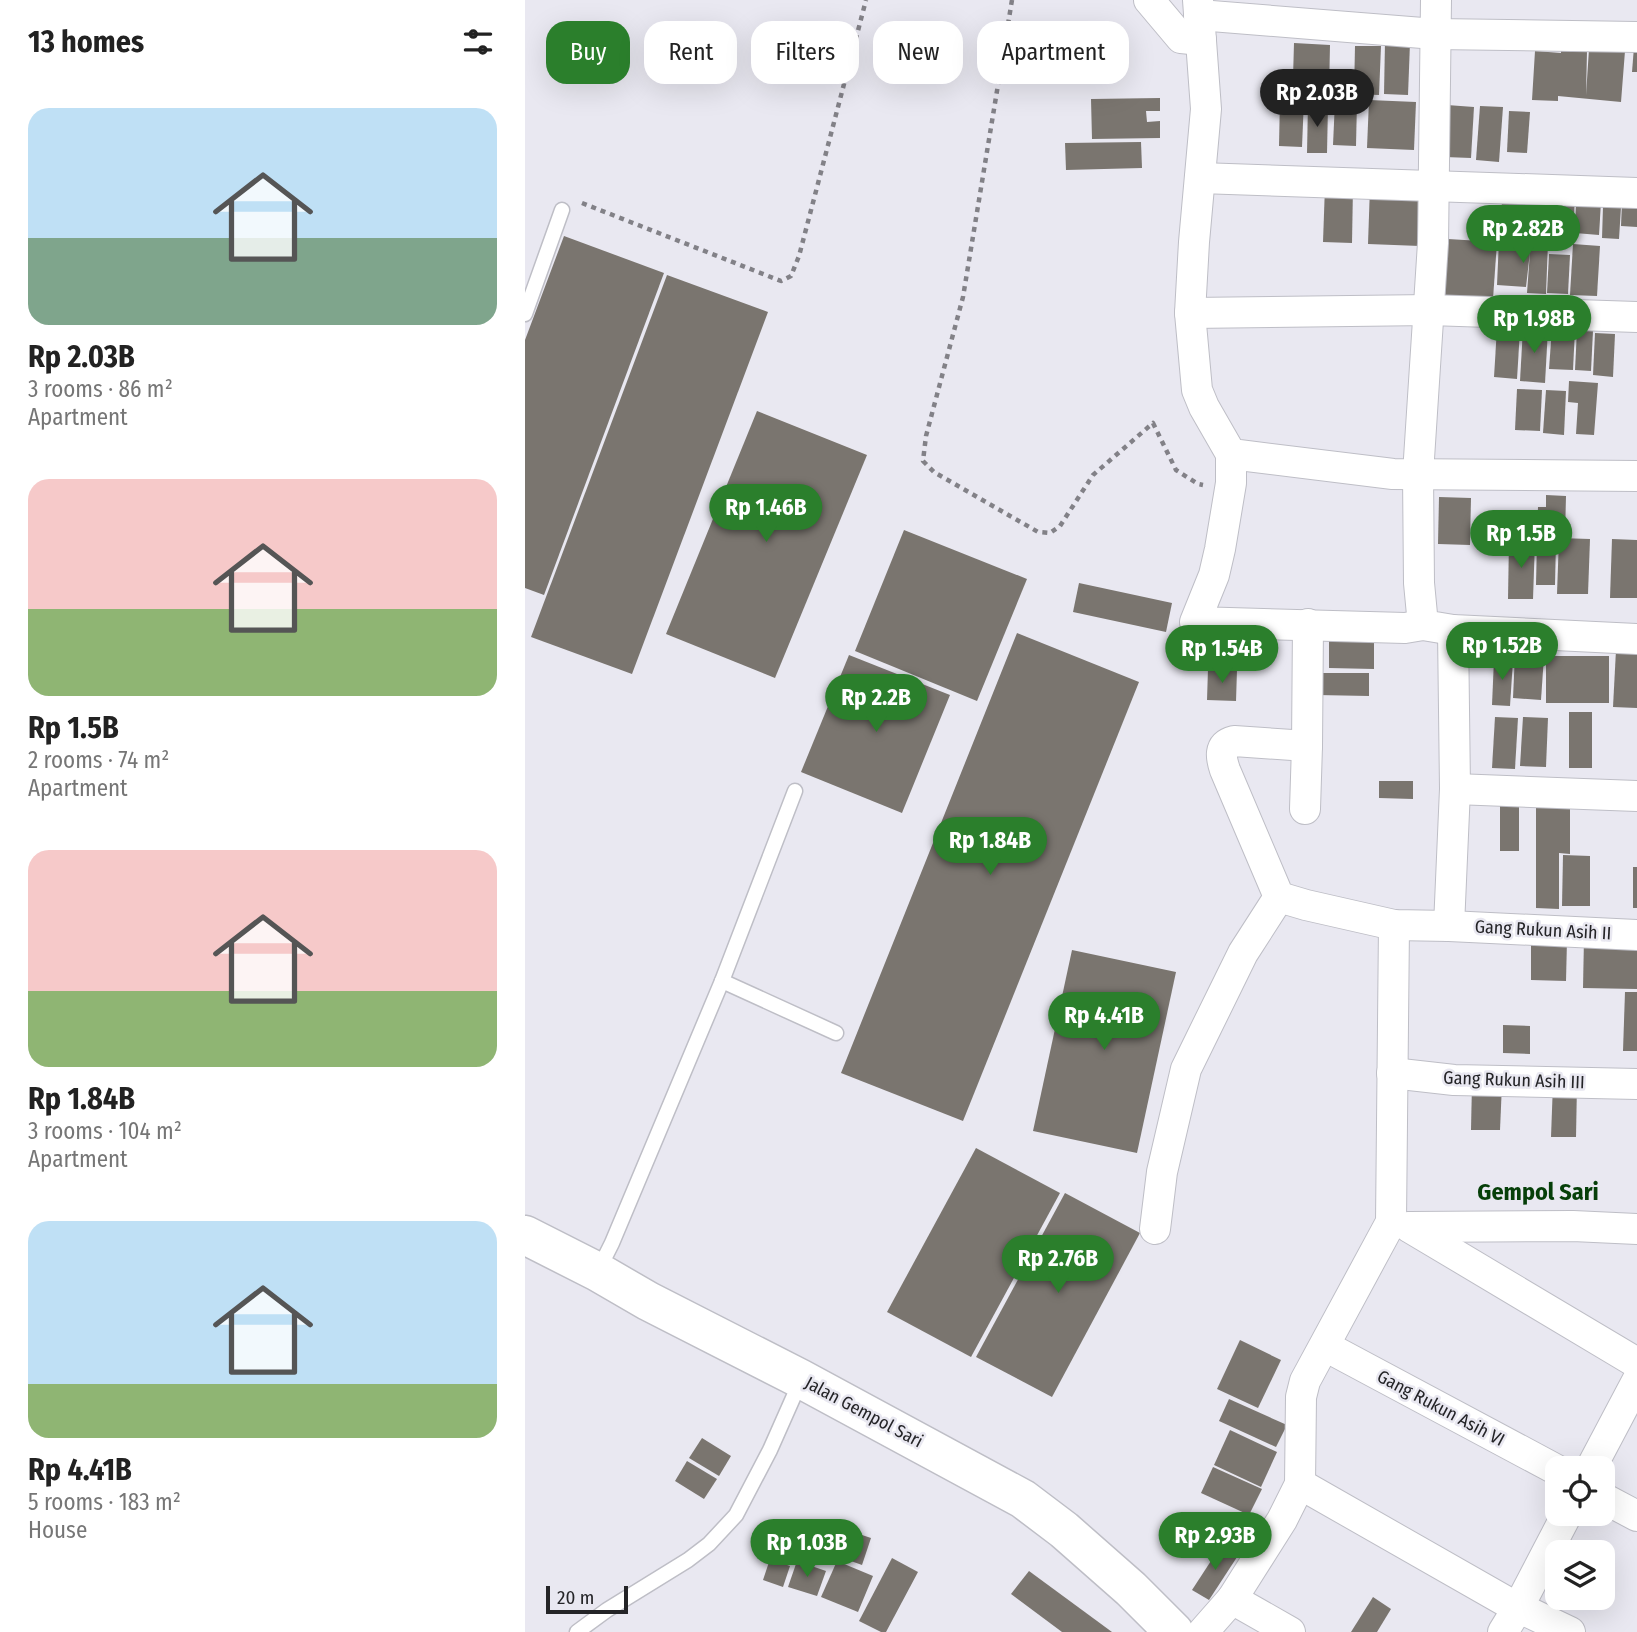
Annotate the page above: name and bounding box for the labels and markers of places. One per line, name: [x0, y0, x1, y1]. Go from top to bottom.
pin: Rp 2.03B: [1245, 69, 1389, 129]
pin: Rp 2.82B: [1451, 205, 1595, 265]
pin: Rp 1.98B: [1462, 296, 1606, 355]
pin: Rp 1.46B: [694, 484, 838, 544]
pin: Rp 1.5B: [1456, 510, 1586, 570]
pin: Rp 1.52B: [1430, 622, 1574, 682]
pin: Rp 1.54B: [1150, 626, 1294, 685]
pin: Rp 2.2B: [811, 674, 941, 734]
pin: Rp 1.84B: [918, 818, 1062, 877]
pin: Rp 4.41B: [1032, 992, 1176, 1052]
pin: Rp 2.76B: [986, 1236, 1130, 1295]
pin: Rp 2.93B: [1143, 1512, 1287, 1572]
pin: Rp 1.03B: [735, 1520, 879, 1579]

